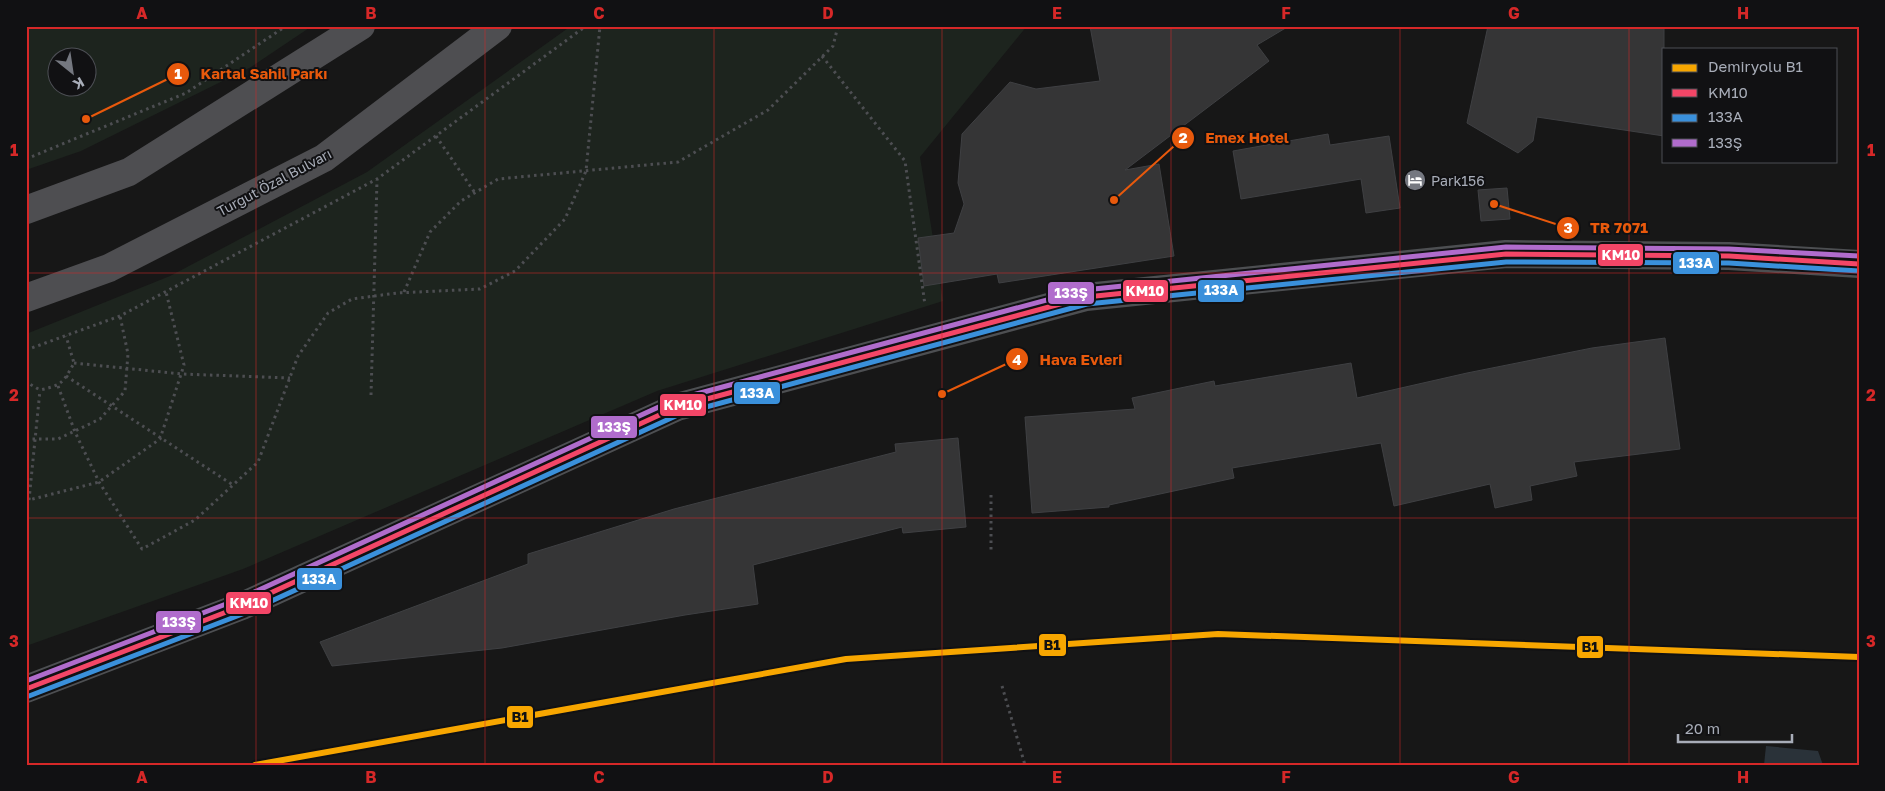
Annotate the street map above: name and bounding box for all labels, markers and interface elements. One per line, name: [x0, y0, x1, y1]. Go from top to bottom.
text: A: [136, 3, 148, 23]
text: B: [365, 3, 377, 23]
text: C: [593, 3, 605, 23]
text: D: [822, 3, 834, 23]
text: E: [1052, 3, 1062, 23]
text: F: [1281, 3, 1291, 23]
text: G: [1508, 3, 1520, 23]
text: H: [1737, 3, 1749, 23]
north arrow: [48, 48, 98, 98]
legend: [1662, 48, 1838, 162]
text: Demiryolu B1: [1708, 57, 1803, 75]
callout: Kartal Sahil Parkı: [165, 59, 337, 89]
text: 1: [174, 64, 182, 82]
text: Kartal Sahil Parkı: [201, 64, 327, 82]
text: K: [70, 74, 87, 94]
text: KM10: [1708, 83, 1748, 101]
text: 133A: [1708, 107, 1743, 125]
callout: Emex Hotel: [1170, 123, 1299, 153]
text: 2: [1178, 128, 1188, 146]
text: Emex Hotel: [1205, 128, 1289, 146]
text: 133Ş: [1708, 133, 1742, 151]
text: 1: [10, 140, 18, 160]
text: 1: [1867, 140, 1875, 160]
street label: Turgut Özal Bulvarı: [214, 145, 334, 219]
hotel icon: Park156: [1403, 168, 1427, 192]
place label: Park156: [1431, 172, 1485, 189]
callout: TR 7071: [1556, 213, 1658, 243]
text: 3: [1563, 218, 1573, 236]
text: TR 7071: [1590, 218, 1648, 236]
line badge: KM10: [1597, 243, 1644, 267]
text: KM10: [1602, 246, 1640, 263]
line badge: 133A: [1672, 251, 1720, 275]
text: 133A: [1679, 254, 1713, 271]
line badge: KM10: [1122, 279, 1169, 303]
line badge: 133A: [1197, 279, 1245, 303]
line badge: 133Ş: [1047, 281, 1095, 305]
text: 133A: [1204, 281, 1238, 298]
text: KM10: [1126, 282, 1164, 299]
text: 133Ş: [1054, 284, 1088, 301]
callout: Hava Evleri: [1004, 344, 1132, 374]
text: 4: [1012, 350, 1022, 368]
text: Hava Evleri: [1040, 350, 1122, 368]
line badge: 133A: [733, 381, 781, 405]
text: 133A: [740, 384, 774, 401]
text: 2: [9, 385, 19, 405]
text: 2: [1866, 385, 1876, 405]
line badge: KM10: [659, 393, 707, 417]
text: KM10: [664, 396, 702, 413]
line badge: 133Ş: [590, 415, 638, 439]
text: 133Ş: [597, 418, 631, 435]
line badge: 133A: [296, 567, 343, 591]
text: 133A: [302, 570, 336, 587]
line badge: KM10: [225, 591, 272, 615]
text: KM10: [230, 594, 268, 611]
line badge: 133Ş: [155, 610, 202, 634]
text: 133Ş: [162, 613, 196, 630]
text: 3: [9, 631, 19, 651]
text: 3: [1866, 631, 1876, 651]
line badge: B1: [1038, 633, 1067, 657]
line badge: B1: [1576, 635, 1604, 659]
text: B1: [1043, 636, 1061, 653]
text: B1: [1581, 638, 1599, 655]
line badge: B1: [506, 705, 534, 729]
text: B1: [511, 708, 529, 725]
scale bar: [1678, 711, 1791, 743]
text: 20 m: [1685, 719, 1720, 737]
text: A: [136, 767, 148, 787]
text: B: [365, 767, 377, 787]
text: C: [593, 767, 605, 787]
text: D: [822, 767, 834, 787]
text: E: [1052, 767, 1062, 787]
text: F: [1281, 767, 1291, 787]
text: G: [1508, 767, 1520, 787]
text: H: [1737, 767, 1749, 787]

